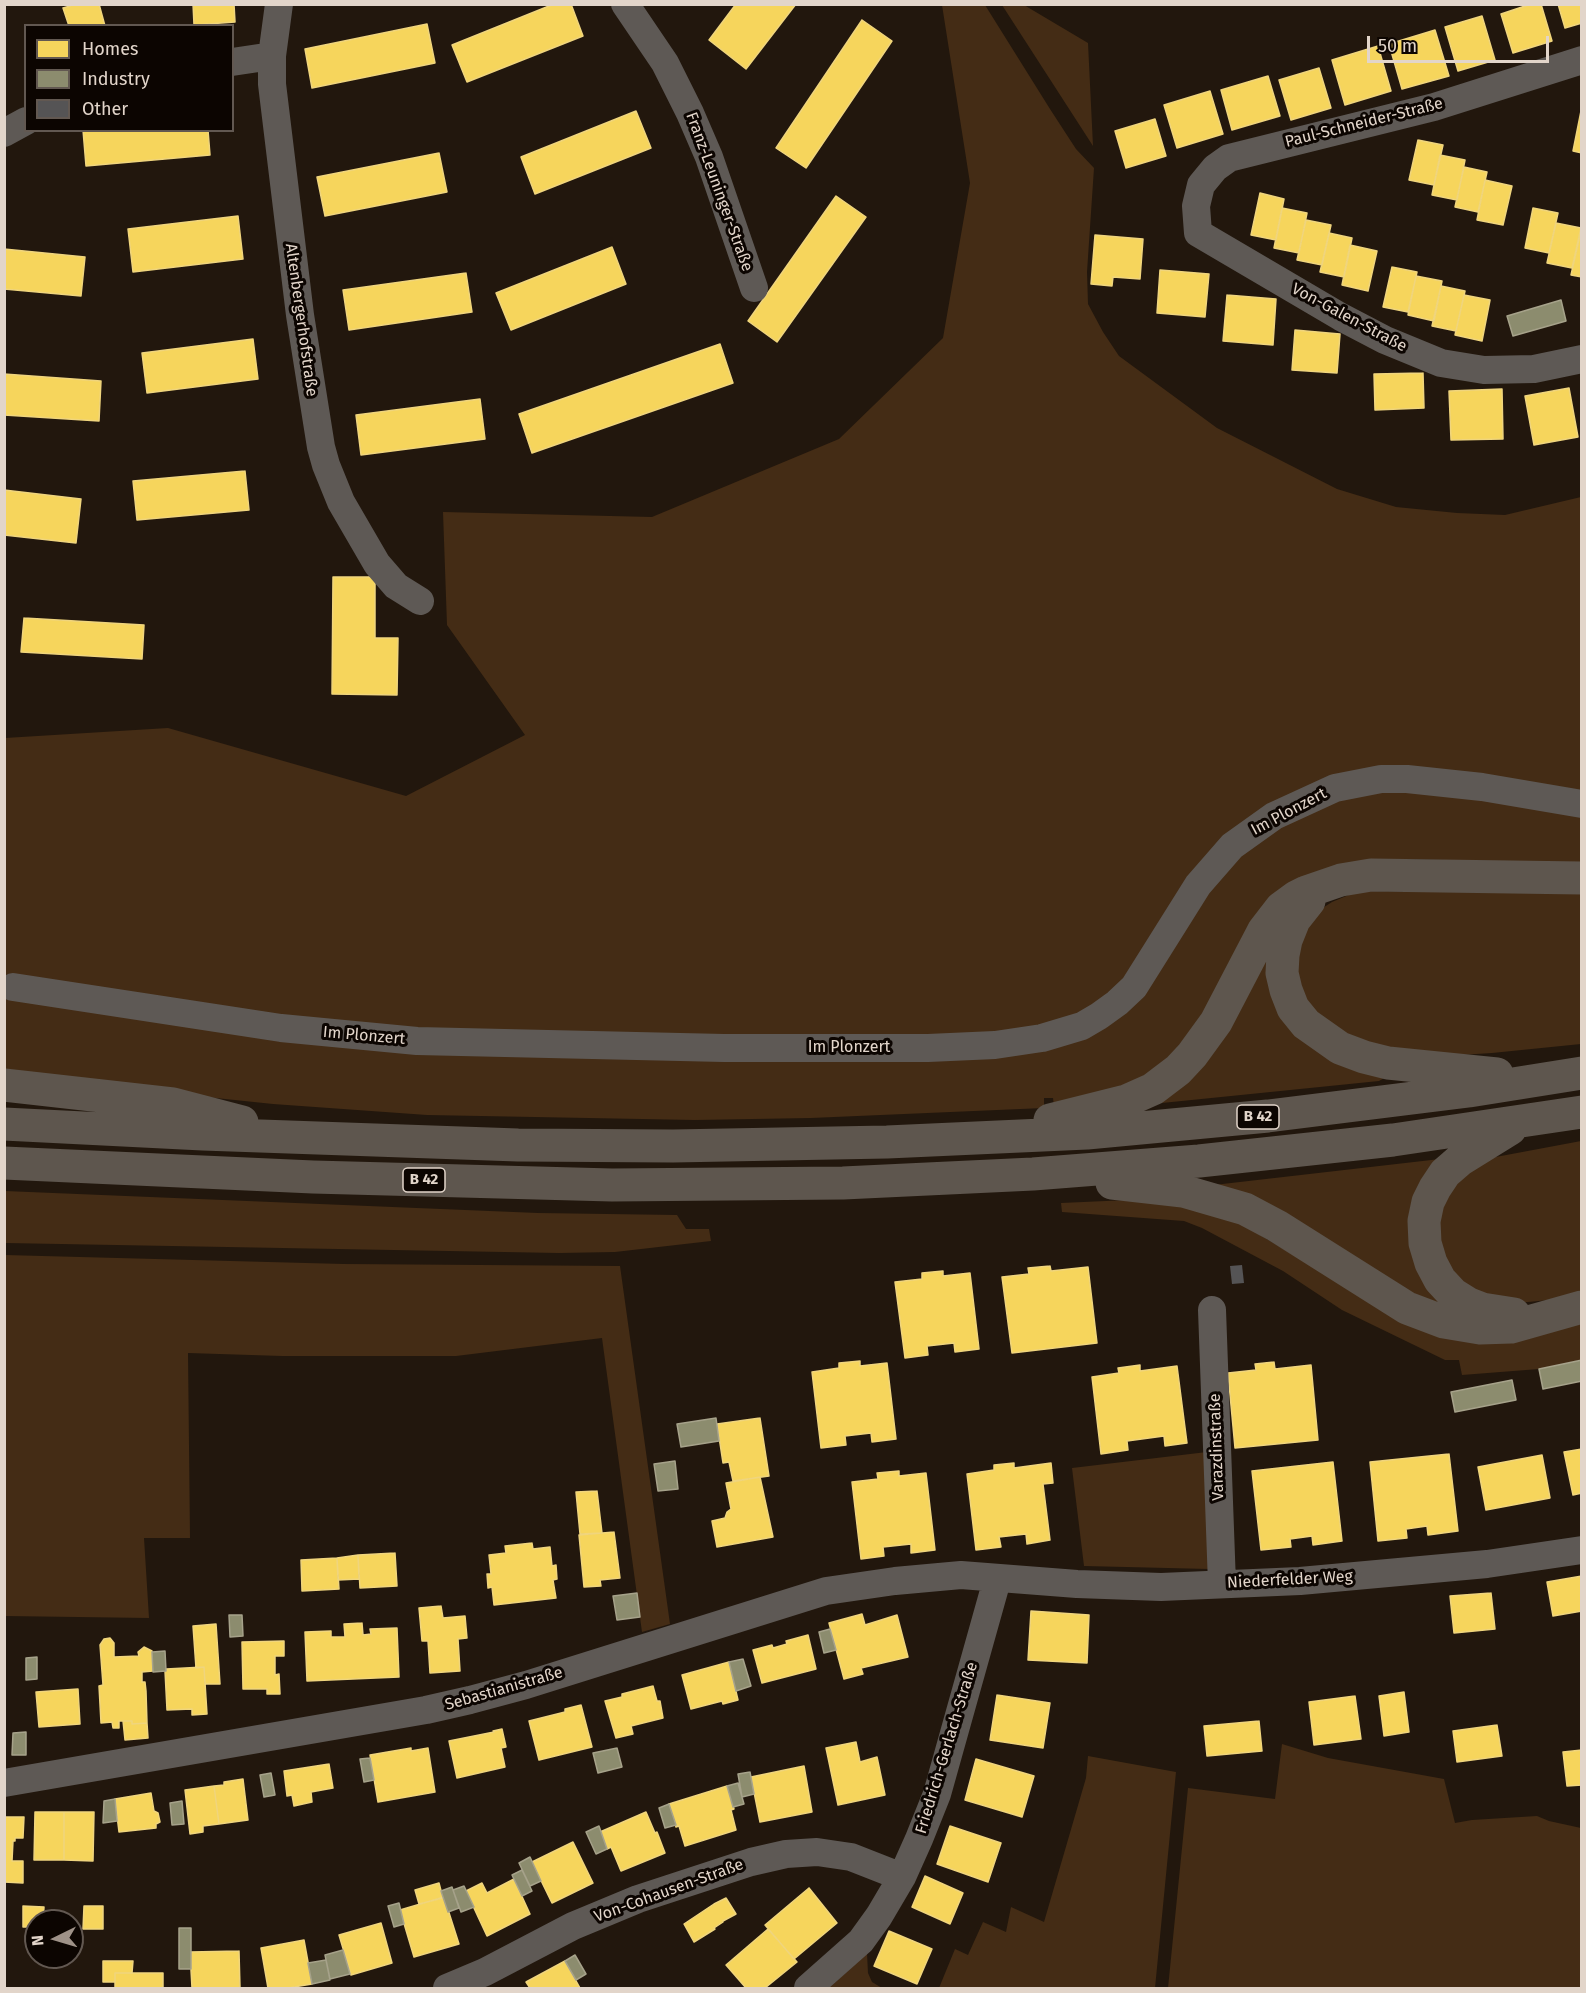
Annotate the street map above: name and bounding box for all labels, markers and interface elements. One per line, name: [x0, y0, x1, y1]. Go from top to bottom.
legend: [24, 24, 234, 132]
scale bar: [1370, 24, 1552, 62]
text: 50 m: [1378, 35, 1417, 57]
text: Homes: [82, 38, 138, 60]
text: Industry: [82, 68, 150, 90]
street label: Paul-Schneider-Straße: [1283, 94, 1445, 152]
text: Other: [82, 98, 128, 120]
street label: Franz-Leuninger-Straße: [681, 110, 757, 274]
street label: Altenbergerhofstraße: [281, 242, 321, 398]
street label: Von-Galen-Straße: [1288, 280, 1410, 356]
street label: Im Plonzert: [1248, 784, 1330, 840]
street label: Im Plonzert: [322, 1023, 406, 1049]
street label: Im Plonzert: [808, 1038, 890, 1058]
road number: B 42: [1237, 1105, 1279, 1129]
road number: B 42: [403, 1168, 445, 1192]
street label: Varazdinstraße: [1206, 1393, 1228, 1501]
street label: Niederfelder Weg: [1227, 1567, 1353, 1593]
street label: Friedrich-Gerlach-Straße: [912, 1660, 982, 1836]
street label: Sebastianistraße: [443, 1663, 565, 1715]
street label: Von-Cohausen-Straße: [592, 1855, 746, 1927]
north arrow: [24, 1909, 84, 1969]
text: N: [28, 1934, 47, 1947]

